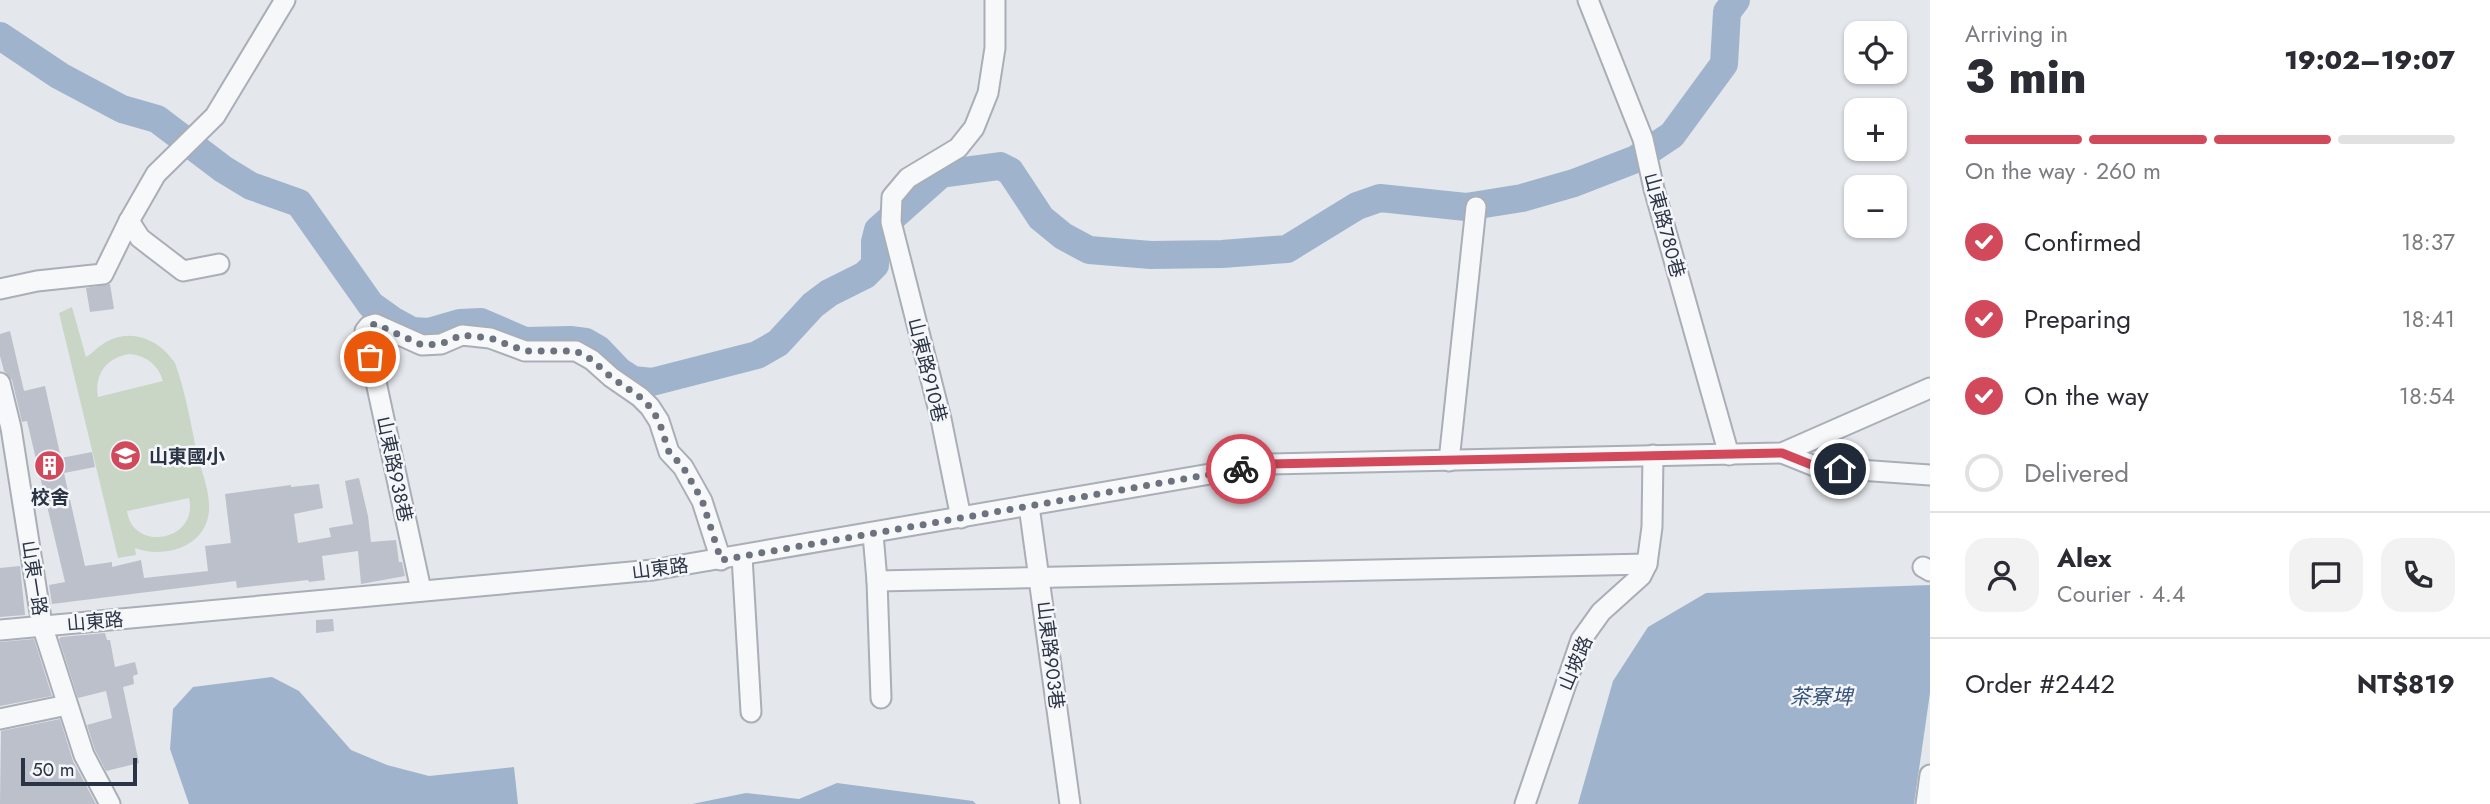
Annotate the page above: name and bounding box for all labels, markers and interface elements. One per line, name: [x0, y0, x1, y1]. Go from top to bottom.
text: Arriving in: [1965, 17, 2068, 51]
map controls: [1844, 21, 1907, 238]
button: locate: [1844, 21, 1907, 84]
text: 19:02–19:07: [2284, 41, 2455, 79]
text: 3 min: [1965, 44, 2087, 110]
button: +: [1844, 98, 1907, 161]
text: On the way · 260 m: [1965, 154, 2161, 188]
street label: 山東路780巷: [1638, 170, 1692, 281]
button: −: [1844, 175, 1907, 238]
icon: check: [1965, 223, 2003, 261]
text: Confirmed: [2024, 223, 2141, 261]
text: 18:37: [2401, 225, 2455, 259]
icon: check: [1965, 300, 2003, 338]
text: Preparing: [2024, 300, 2131, 338]
text: 18:41: [2401, 302, 2455, 336]
street label: 山東路910巷: [901, 315, 954, 425]
pin: [340, 327, 400, 387]
icon: bag: [351, 338, 389, 376]
icon: check: [1965, 377, 2003, 415]
text: On the way: [2024, 377, 2149, 415]
text: 18:54: [2399, 379, 2455, 413]
street label: 山東路938巷: [370, 414, 419, 525]
courier: [1206, 434, 1276, 504]
school or university icon: 山東國小: [109, 439, 143, 473]
pin: [1810, 439, 1870, 499]
place label: 山東國小: [149, 443, 225, 470]
building icon: 校舍: [33, 449, 67, 483]
icon: bike: [1222, 450, 1260, 488]
icon: home: [1821, 450, 1859, 488]
text: Delivered: [2024, 454, 2129, 492]
place label: 校舍: [31, 484, 69, 511]
street label: 山東一路: [15, 538, 54, 618]
button: person: [1965, 538, 2039, 612]
button: chat: [2289, 538, 2363, 612]
button: phone: [2381, 538, 2455, 612]
text: Alex: [2057, 539, 2111, 577]
street label: 山東路: [630, 552, 690, 585]
text: Courier · 4.4: [2057, 577, 2185, 611]
street label: 山東路903巷: [1030, 599, 1071, 711]
street label: 山東路: [65, 606, 125, 637]
street label: 山坡路: [1552, 632, 1599, 695]
text: Order #2442: [1965, 665, 2115, 703]
text: NT$819: [2357, 665, 2455, 703]
water label: 茶寮埤: [1790, 682, 1855, 712]
scale bar: [21, 755, 136, 787]
text: 50 m: [32, 756, 75, 783]

